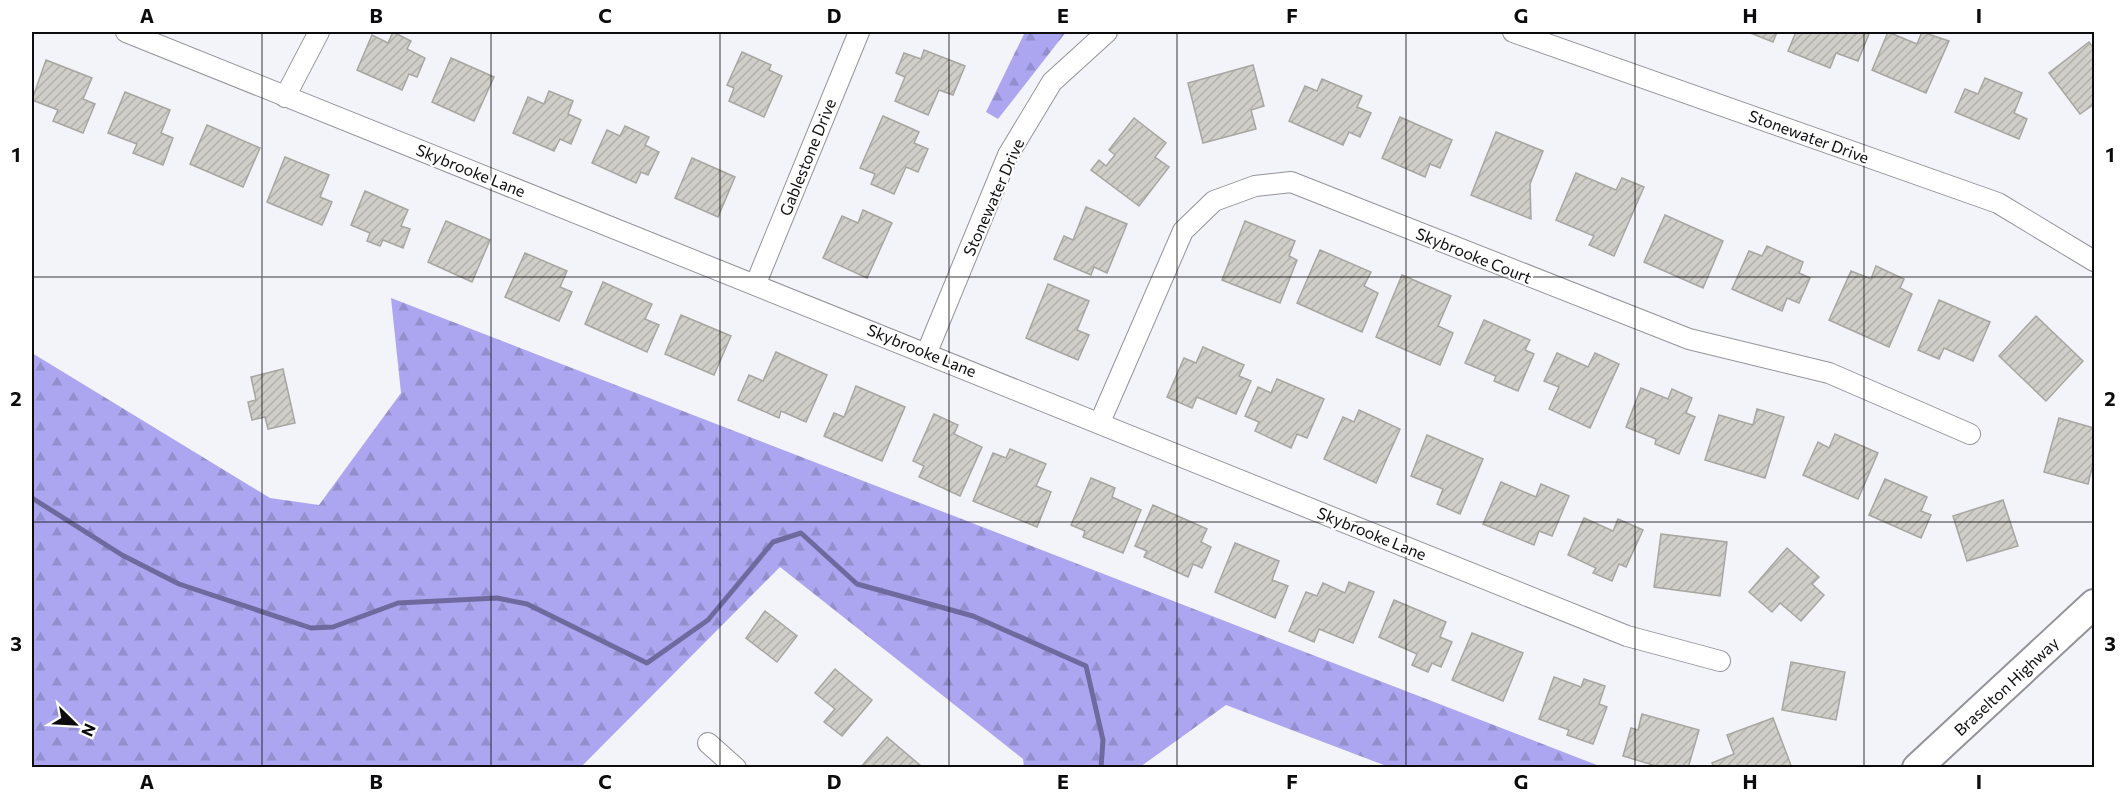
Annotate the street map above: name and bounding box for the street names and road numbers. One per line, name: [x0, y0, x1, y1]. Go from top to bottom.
street label: Gablestone Drive: [775, 96, 839, 218]
street label: Stonewater Drive: [1746, 105, 1872, 167]
street label: Stonewater Drive: [959, 135, 1027, 259]
street label: Skybrooke Lane: [414, 139, 528, 201]
street label: Skybrooke Court: [1413, 223, 1535, 287]
street label: Skybrooke Lane: [865, 319, 979, 381]
street label: Skybrooke Lane: [1315, 502, 1429, 564]
street label: Braselton Highway: [1950, 633, 2062, 739]

